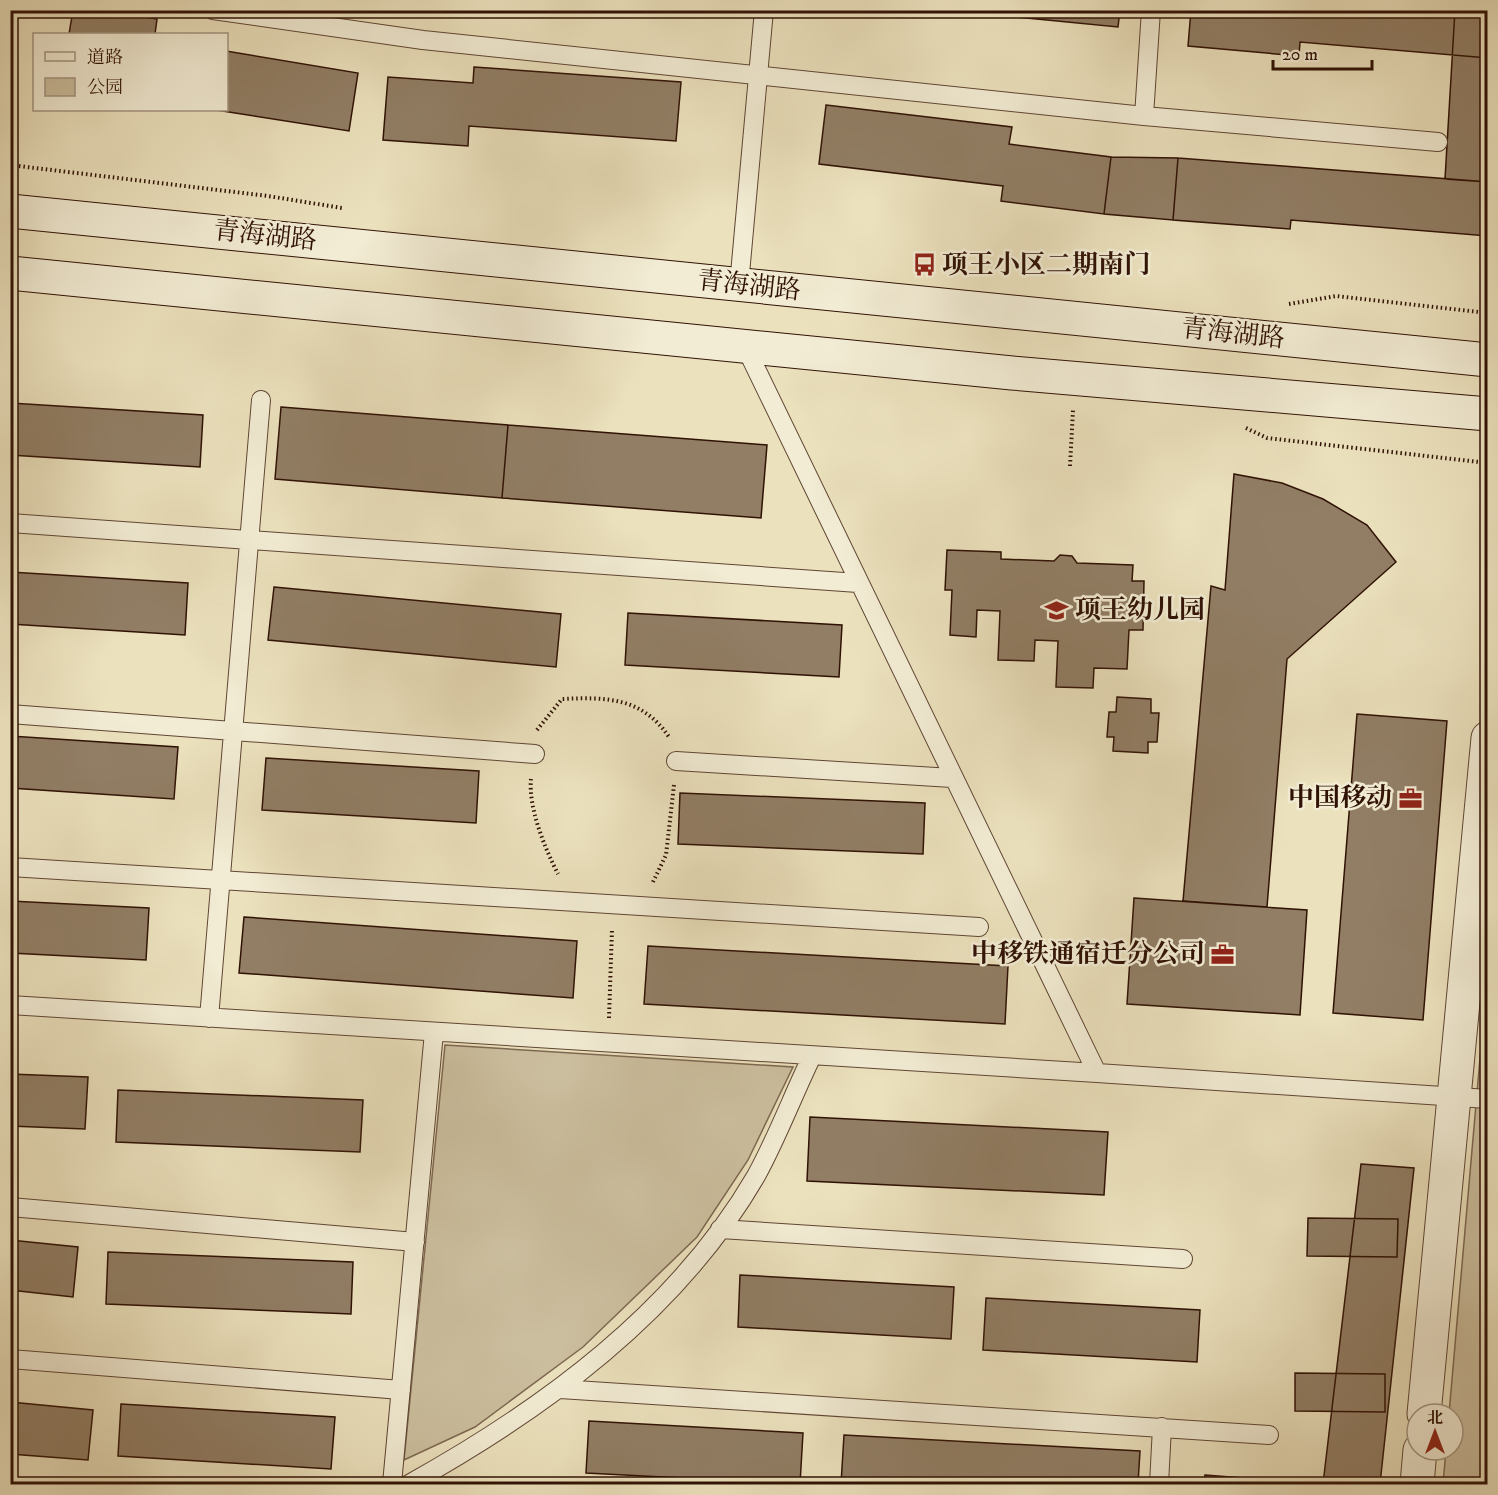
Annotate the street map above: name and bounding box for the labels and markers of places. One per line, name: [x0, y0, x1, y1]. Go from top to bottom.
place label: 项王小区二期南门: [942, 249, 1150, 282]
bus stop icon: 项王小区二期南门: [911, 252, 937, 278]
place label: 项王幼儿园: [1075, 594, 1205, 627]
school or university icon: 项王幼儿园: [1044, 597, 1070, 623]
place label: 中国移动: [1288, 782, 1392, 815]
office icon: 中国移动: [1397, 785, 1423, 811]
place label: 中移铁通宿迁分公司: [971, 938, 1205, 971]
office icon: 中移铁通宿迁分公司: [1210, 941, 1236, 967]

